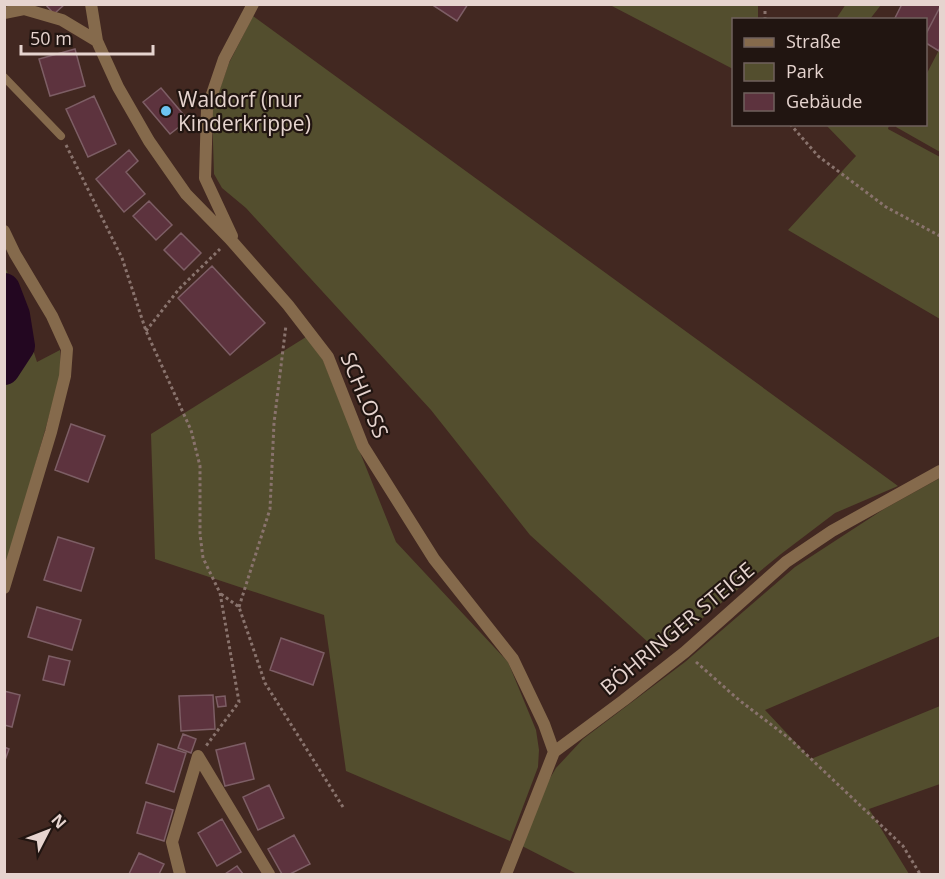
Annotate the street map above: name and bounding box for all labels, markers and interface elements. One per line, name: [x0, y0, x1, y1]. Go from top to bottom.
scale bar: [21, 18, 153, 56]
legend: [732, 18, 927, 126]
text: 50 m: [30, 26, 72, 50]
text: Straße: [786, 29, 841, 53]
text: Park: [786, 59, 824, 83]
place label: Waldorf (nur Kinderkrippe): [178, 85, 311, 137]
text: Gebäude: [786, 89, 862, 113]
marker: Waldorf (nur Kinderkrippe): [159, 104, 173, 118]
street label: SCHLOSS: [334, 348, 396, 442]
street label: BÖHRINGER STEIGE: [594, 555, 760, 701]
north arrow: [18, 801, 78, 861]
text: N: [47, 809, 72, 833]

